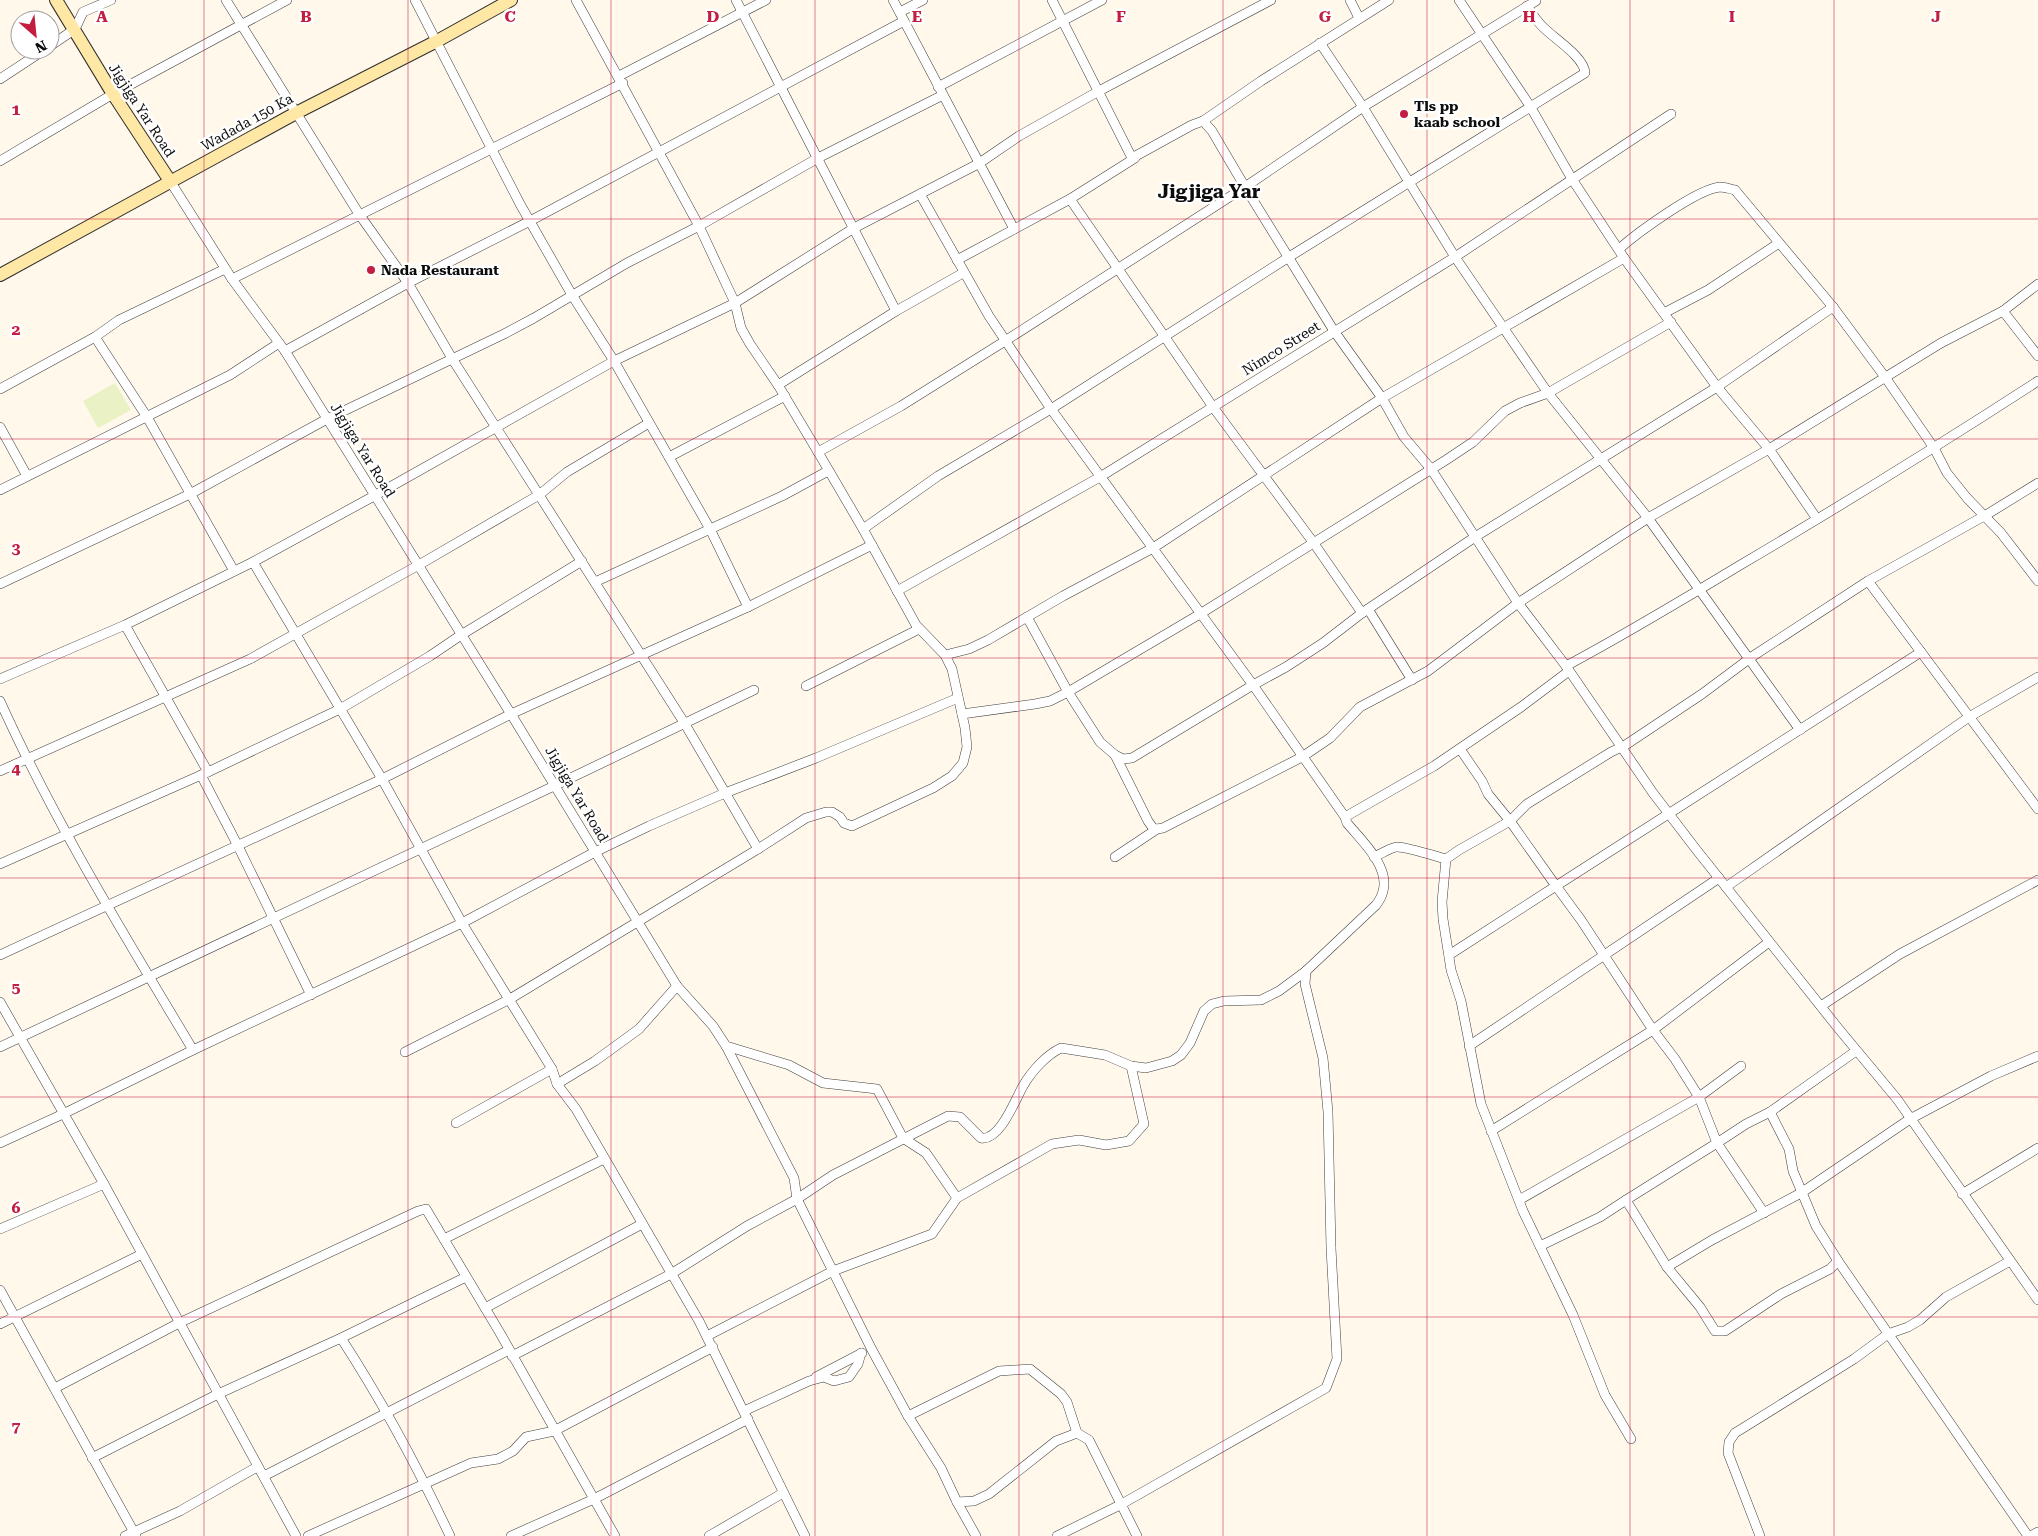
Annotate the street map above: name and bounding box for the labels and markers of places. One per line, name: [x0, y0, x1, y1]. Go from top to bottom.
place label: Tls pp kaab school: [1414, 98, 1500, 130]
marker: Tls pp kaab school: [1398, 108, 1410, 120]
place label: Nada Restaurant: [381, 262, 499, 278]
marker: Nada Restaurant: [365, 264, 377, 276]

